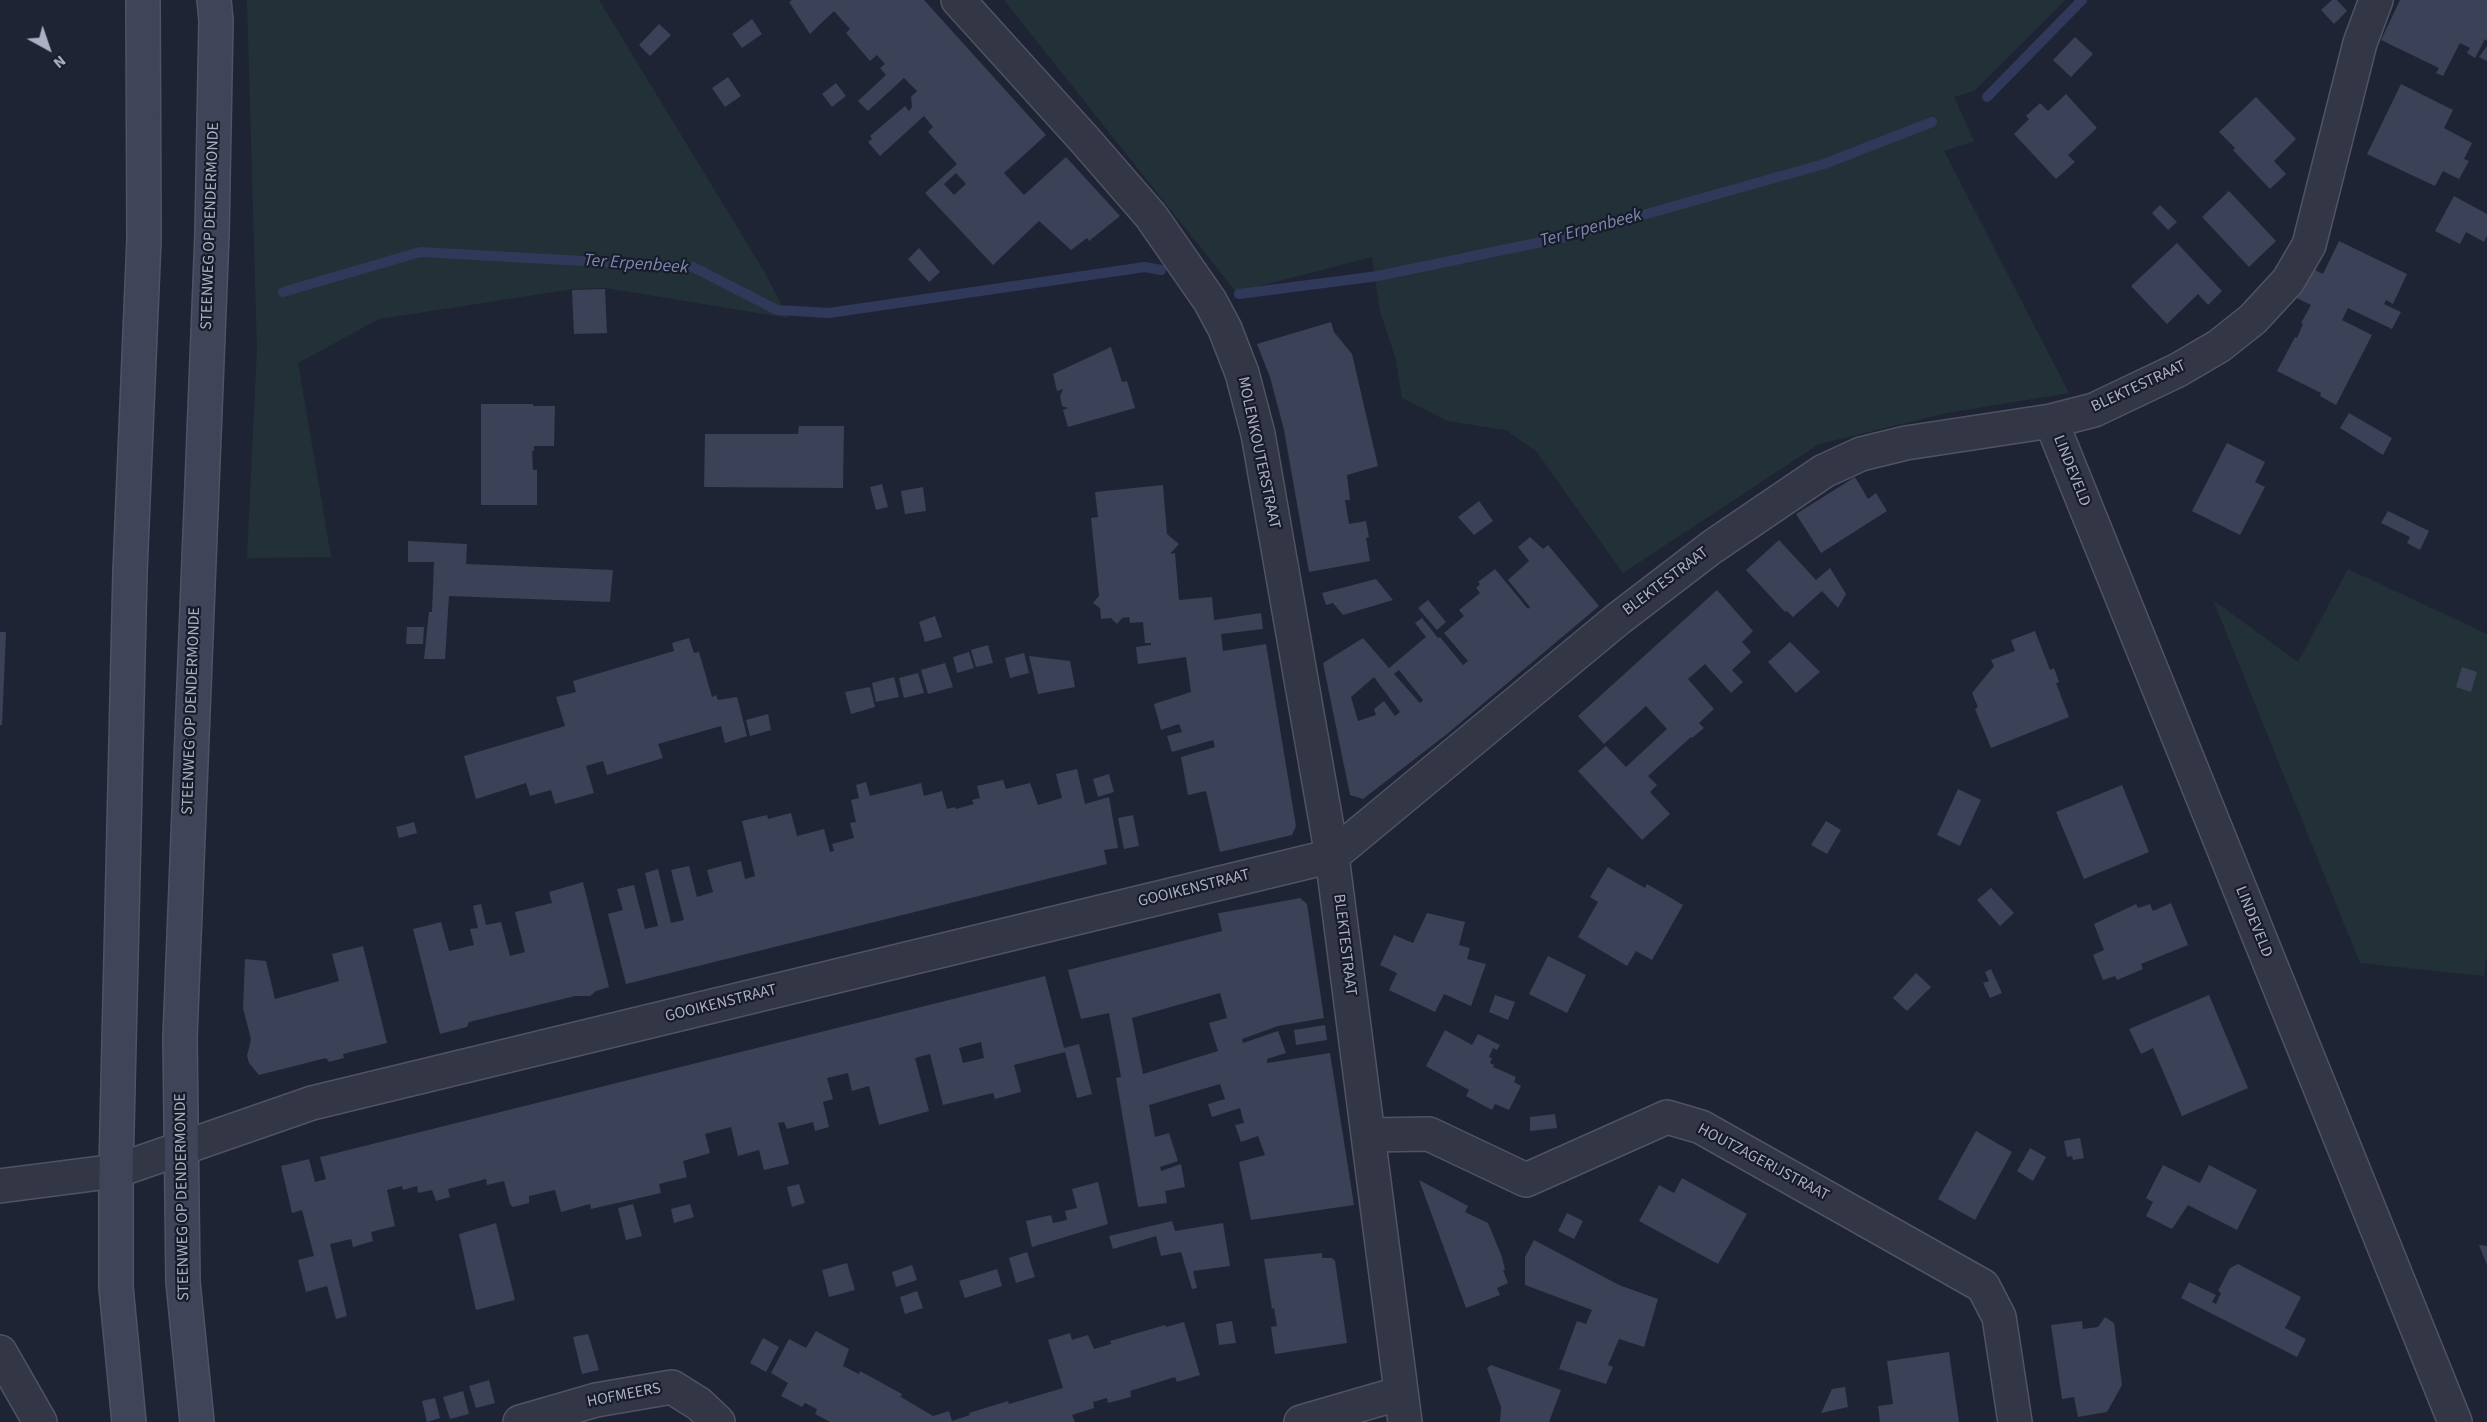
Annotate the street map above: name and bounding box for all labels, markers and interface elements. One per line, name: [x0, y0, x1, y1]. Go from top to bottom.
north arrow: [18, 18, 78, 78]
text: N: [48, 50, 71, 74]
street label: STEENWEG OP DENDERMONDE: [198, 122, 224, 330]
water label: Ter Erpenbeek: [1538, 205, 1644, 253]
water label: Ter Erpenbeek: [583, 251, 689, 279]
street label: BLEKTESTRAAT: [2089, 357, 2189, 417]
street label: MOLENKOUTERSTRAAT: [1232, 375, 1284, 531]
street label: LINDEVELD: [2048, 433, 2094, 509]
street label: BLEKTESTRAAT: [1619, 544, 1713, 620]
street label: STEENWEG OP DENDERMONDE: [179, 607, 205, 815]
street label: GOOIKENSTRAAT: [1136, 866, 1252, 912]
street label: LINDEVELD: [2230, 884, 2276, 960]
street label: BLEKTESTRAAT: [1328, 893, 1360, 997]
street label: GOOIKENSTRAAT: [663, 981, 779, 1027]
street label: STEENWEG OP DENDERMONDE: [172, 1093, 194, 1301]
street label: HOUTZAGERIJSTRAAT: [1694, 1120, 1832, 1206]
street label: HOFMEERS: [585, 1379, 663, 1413]

